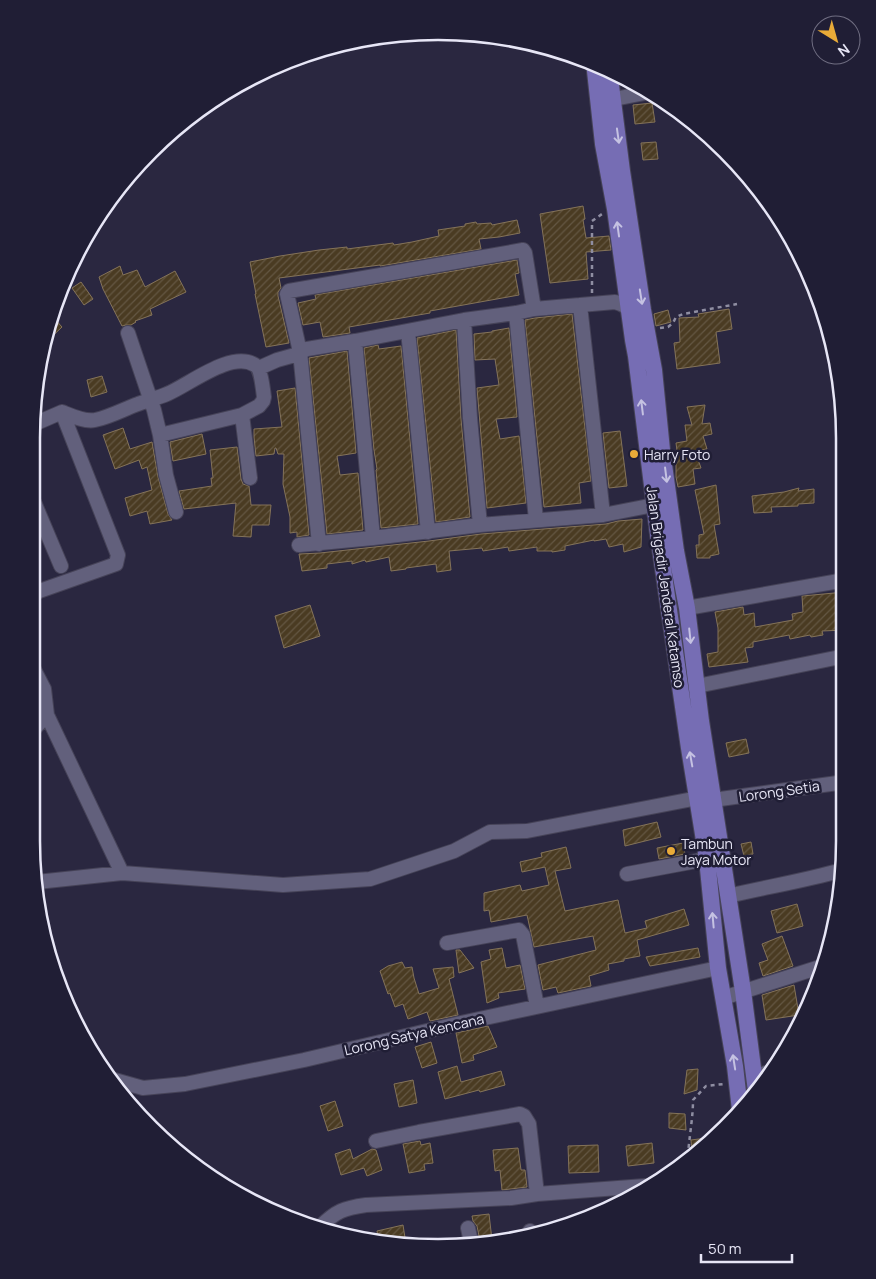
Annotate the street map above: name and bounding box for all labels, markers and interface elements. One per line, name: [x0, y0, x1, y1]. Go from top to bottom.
north arrow: [811, 15, 861, 65]
text: N: [834, 40, 854, 61]
one-way arrow: [613, 128, 623, 144]
one-way arrow: [613, 221, 623, 237]
one-way arrow: [637, 289, 647, 305]
one-way arrow: [637, 400, 647, 416]
place label: Harry Foto: [644, 445, 710, 464]
marker: Harry Foto: [628, 448, 640, 460]
one-way arrow: [661, 467, 671, 483]
street label: Jalan Brigadir Jenderal Katamso: [642, 485, 690, 689]
one-way arrow: [685, 627, 695, 643]
one-way arrow: [686, 751, 695, 767]
street label: Lorong Setia: [737, 776, 821, 806]
place label: Tambun Jaya Motor: [681, 834, 751, 869]
marker: Tambun Jaya Motor: [665, 845, 677, 857]
one-way arrow: [709, 912, 718, 928]
street label: Lorong Satya Kencana: [342, 1009, 486, 1059]
one-way arrow: [729, 1055, 739, 1071]
scale bar: [701, 1232, 792, 1264]
text: 50 m: [708, 1238, 742, 1259]

